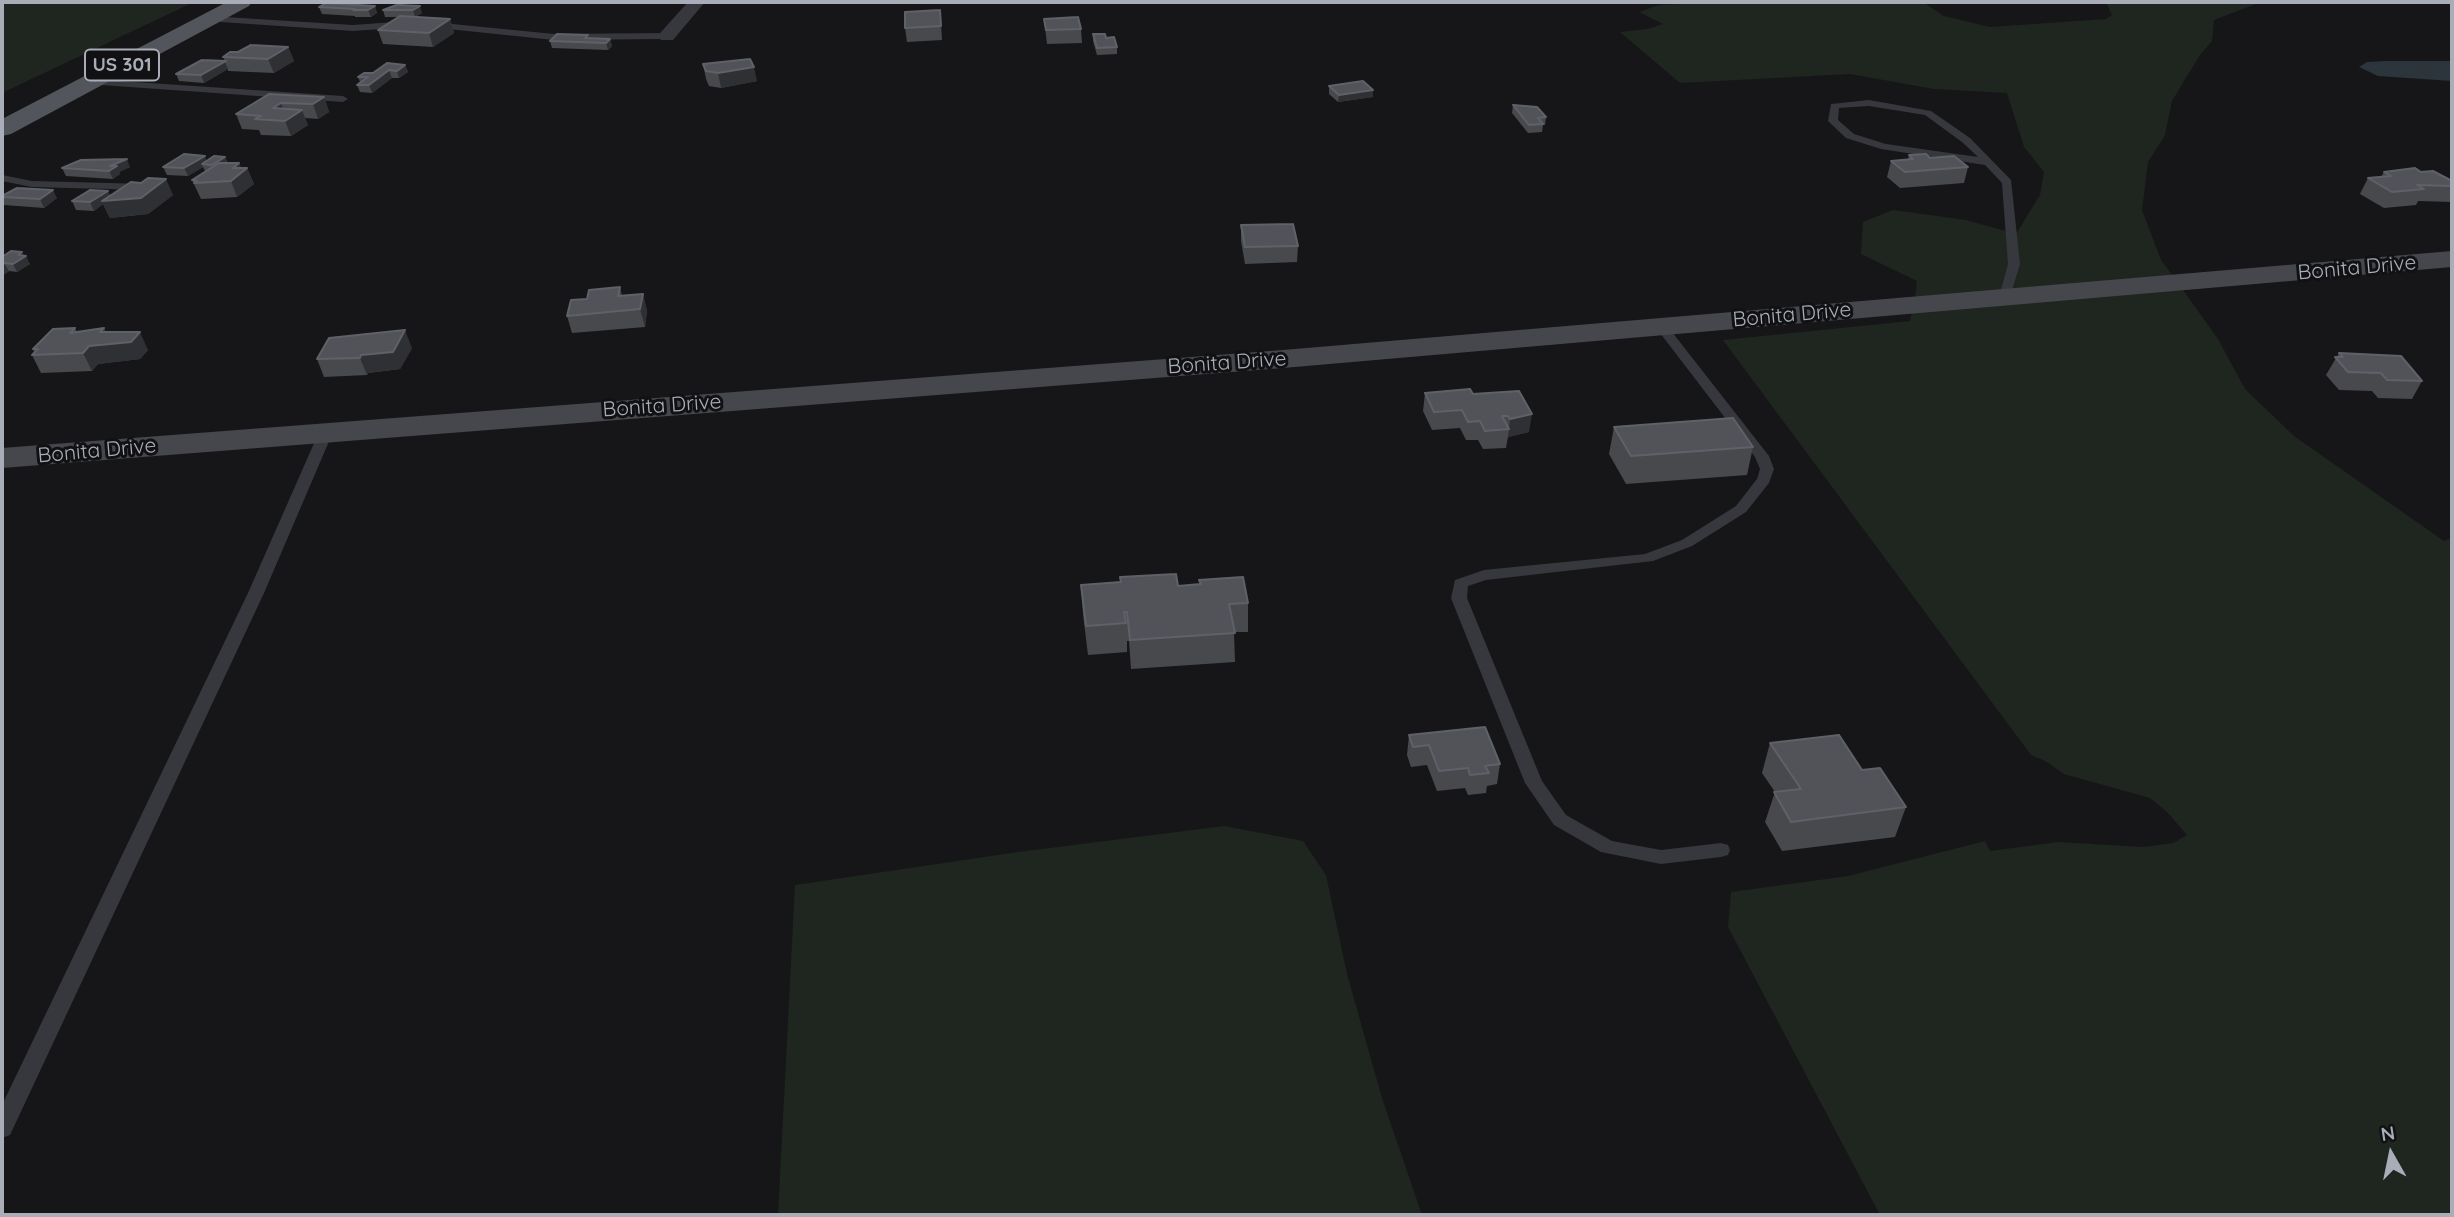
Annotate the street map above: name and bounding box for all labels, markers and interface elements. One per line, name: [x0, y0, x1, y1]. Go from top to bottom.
road number: US 301: [85, 50, 159, 80]
street label: Bonita Drive: [2297, 250, 2417, 286]
street label: Bonita Drive: [1732, 297, 1852, 333]
street label: Bonita Drive: [1167, 346, 1287, 380]
street label: Bonita Drive: [602, 389, 722, 423]
street label: Bonita Drive: [37, 433, 157, 469]
north arrow: [2356, 1119, 2426, 1189]
text: N: [2379, 1120, 2396, 1146]

